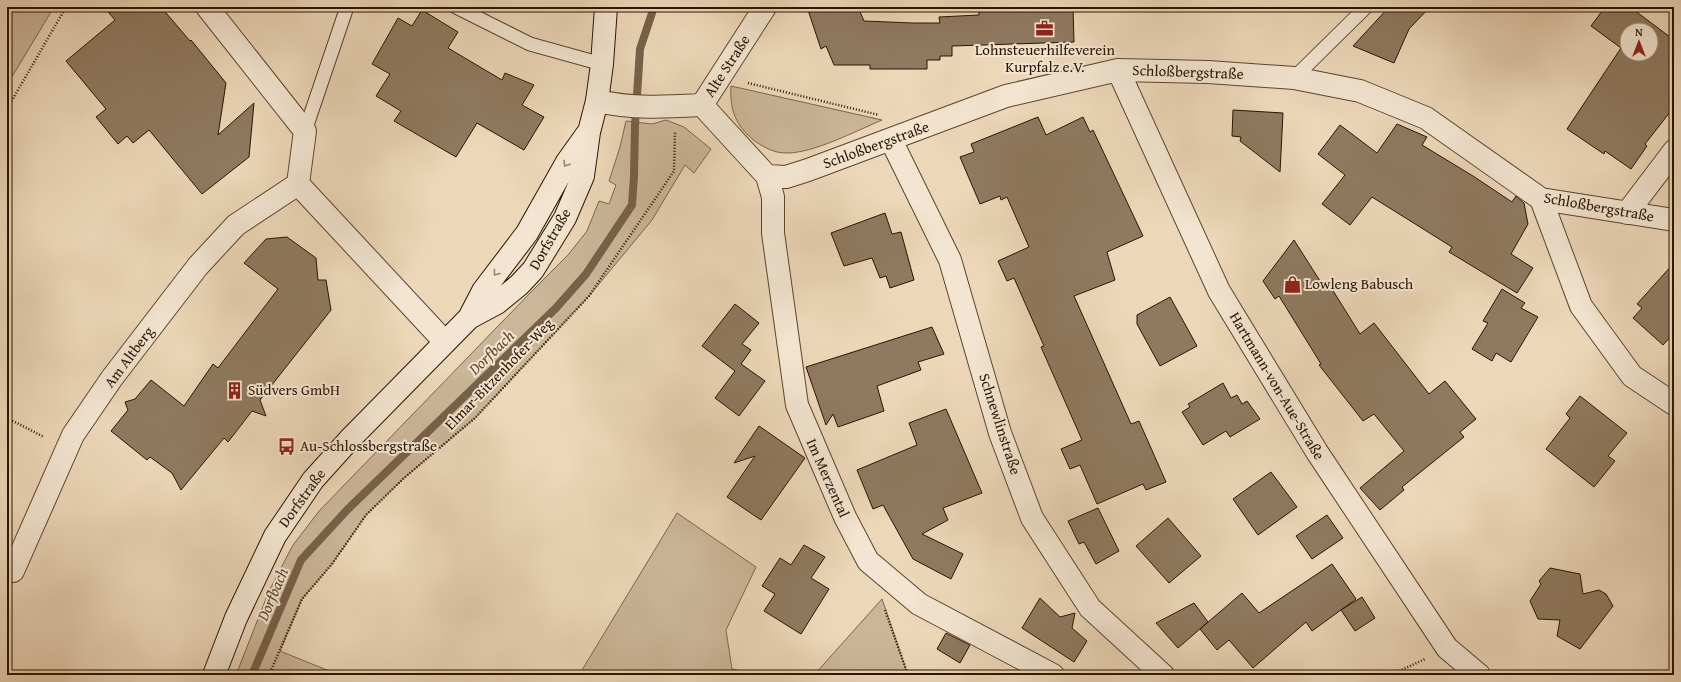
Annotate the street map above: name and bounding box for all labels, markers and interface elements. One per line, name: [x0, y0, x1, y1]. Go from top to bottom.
office icon: Lohnsteuerhilfeverein Kurpfalz e.V.: [1035, 19, 1055, 39]
north arrow: [1619, 22, 1659, 62]
text: N: [1635, 24, 1643, 40]
street label: Alte Straße: [699, 30, 755, 101]
place label: Lohnsteuerhilfeverein Kurpfalz e.V.: [975, 39, 1116, 77]
street label: Schloßbergstraße: [1132, 59, 1244, 84]
street label: Schloßbergstraße: [820, 116, 932, 173]
one-way arrow: [564, 160, 571, 167]
street label: Schloßbergstraße: [1542, 186, 1656, 227]
street label: Dorfstraße: [523, 204, 576, 273]
one-way arrow: [493, 269, 501, 276]
place label: Lowleng Babusch: [1305, 273, 1414, 294]
shop icon: Lowleng Babusch: [1282, 274, 1302, 294]
street label: Hartmann-von-Aue-Straße: [1225, 308, 1330, 464]
street label: Elmar-Bitzenhofer-Weg: [440, 313, 558, 434]
street label: Am Altberg: [99, 321, 159, 392]
water label: Dorfbach: [462, 324, 519, 381]
street label: Schnewlinstraße: [974, 371, 1027, 477]
place label: Südvers GmbH: [248, 379, 340, 400]
building icon: Südvers GmbH: [225, 380, 245, 400]
place label: Au-Schlossbergstraße: [300, 435, 437, 456]
street label: Im Merzental: [802, 435, 855, 521]
bus stop icon: Au-Schlossbergstraße: [277, 436, 297, 456]
street label: Dorfstraße: [273, 464, 330, 531]
water label: Dorfbach: [250, 564, 294, 625]

